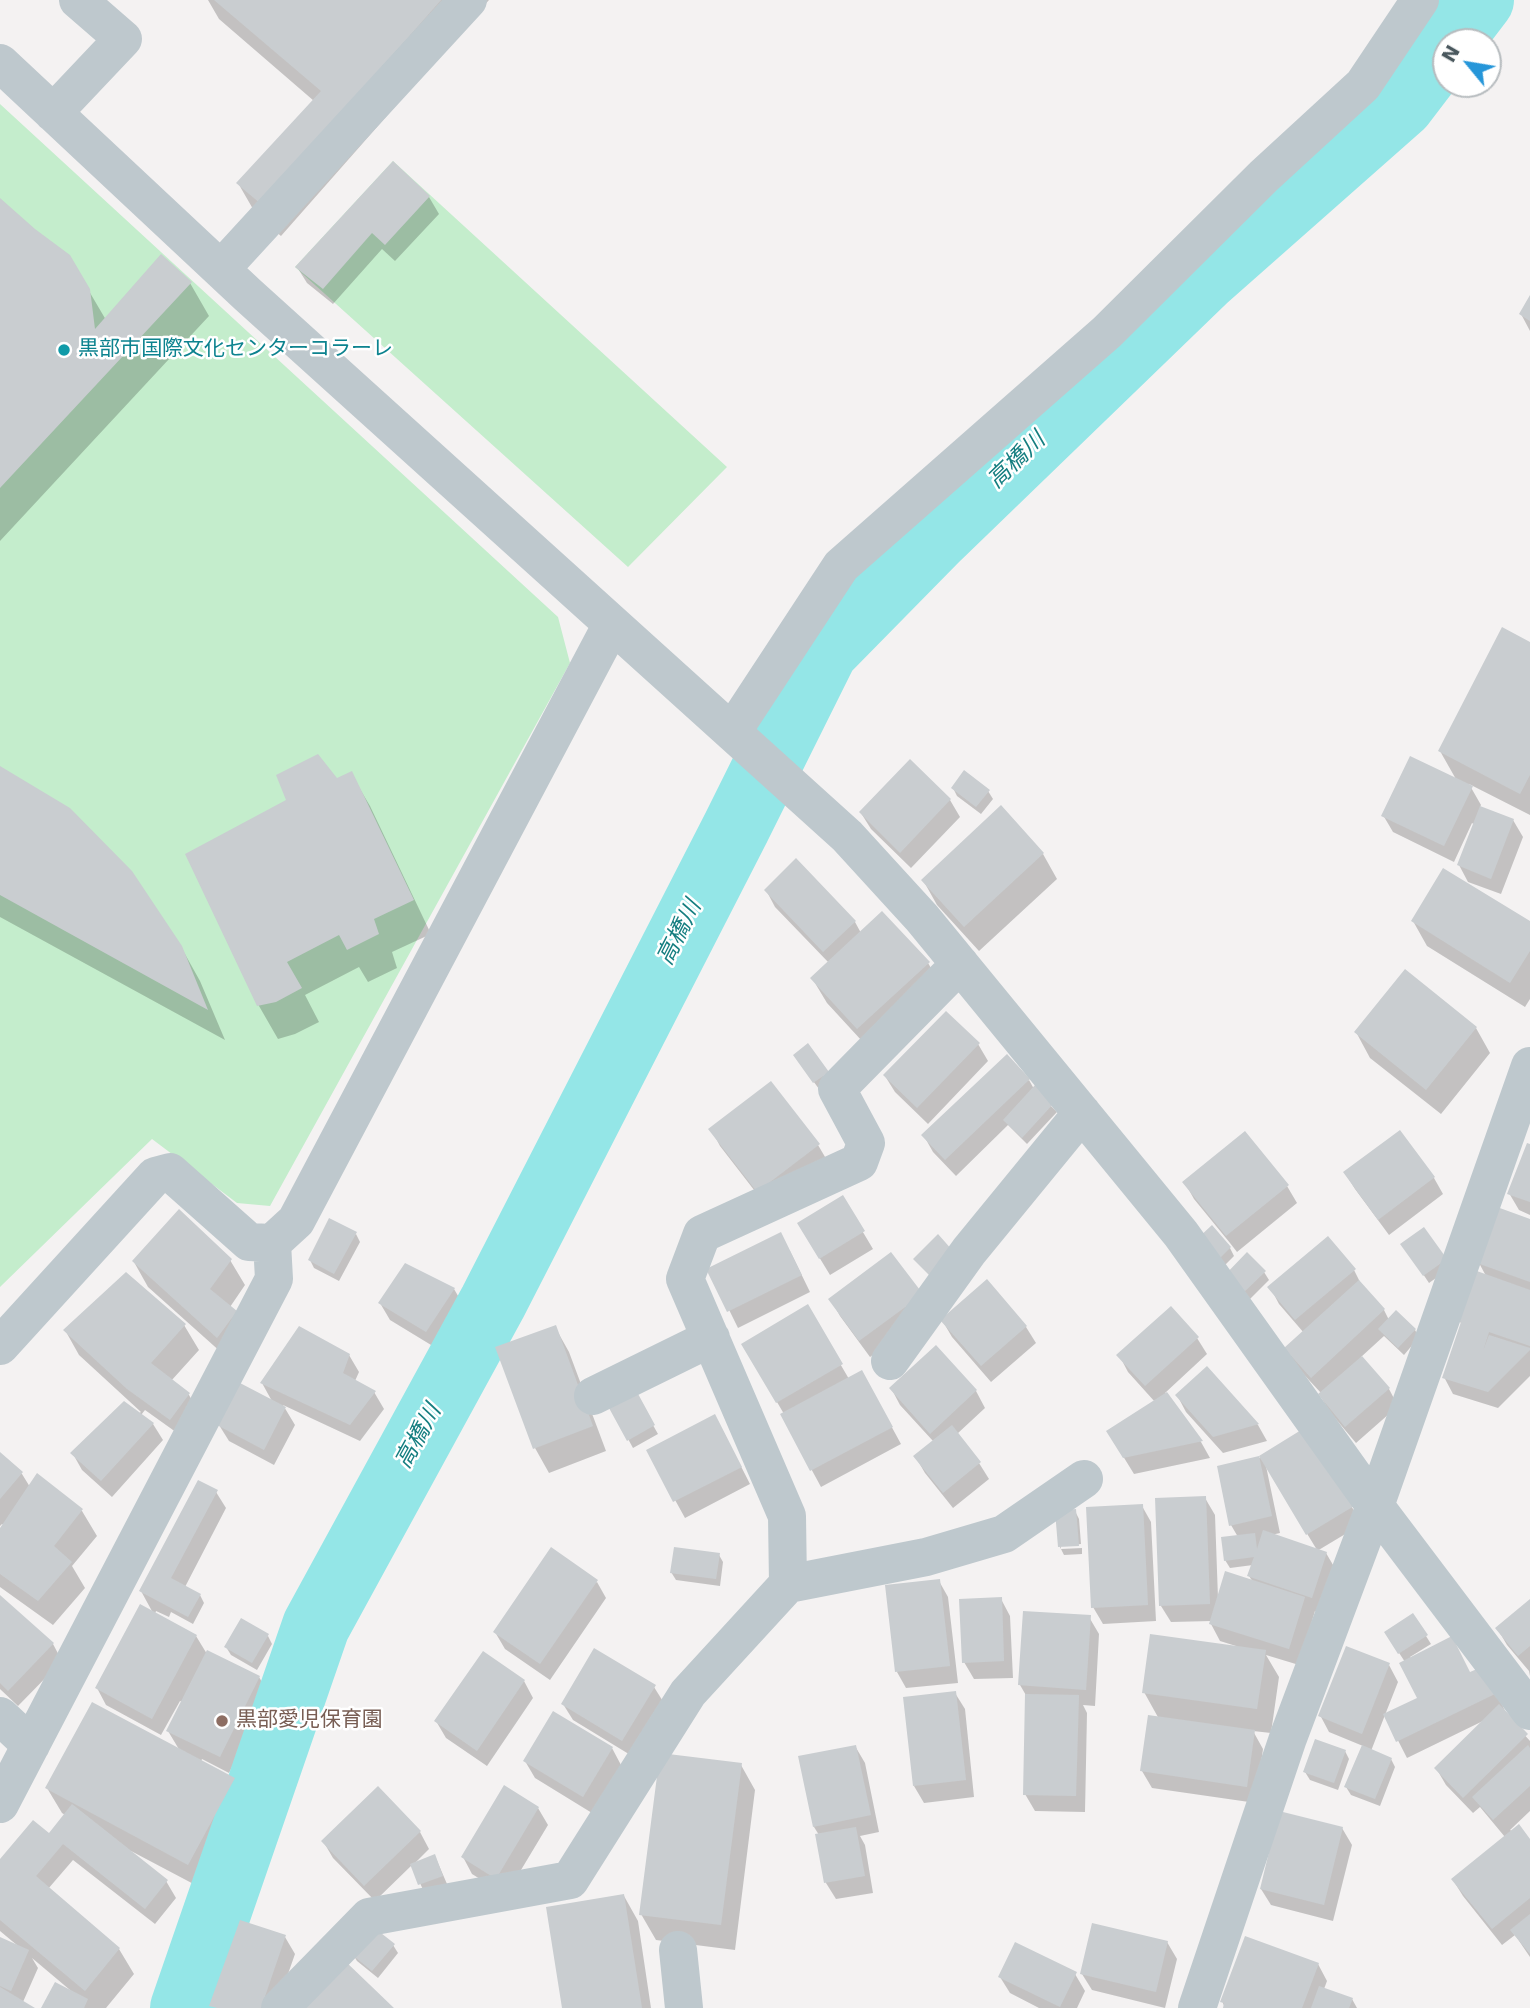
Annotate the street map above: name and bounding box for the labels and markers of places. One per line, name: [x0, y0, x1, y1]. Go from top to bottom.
place label: 黒部市国際文化センターコラーレ: [78, 337, 393, 363]
marker: 黒部市国際文化センターコラーレ: [56, 342, 72, 358]
place label: 黒部愛児保育園: [236, 1708, 383, 1734]
marker: 黒部愛児保育園: [214, 1713, 230, 1729]

